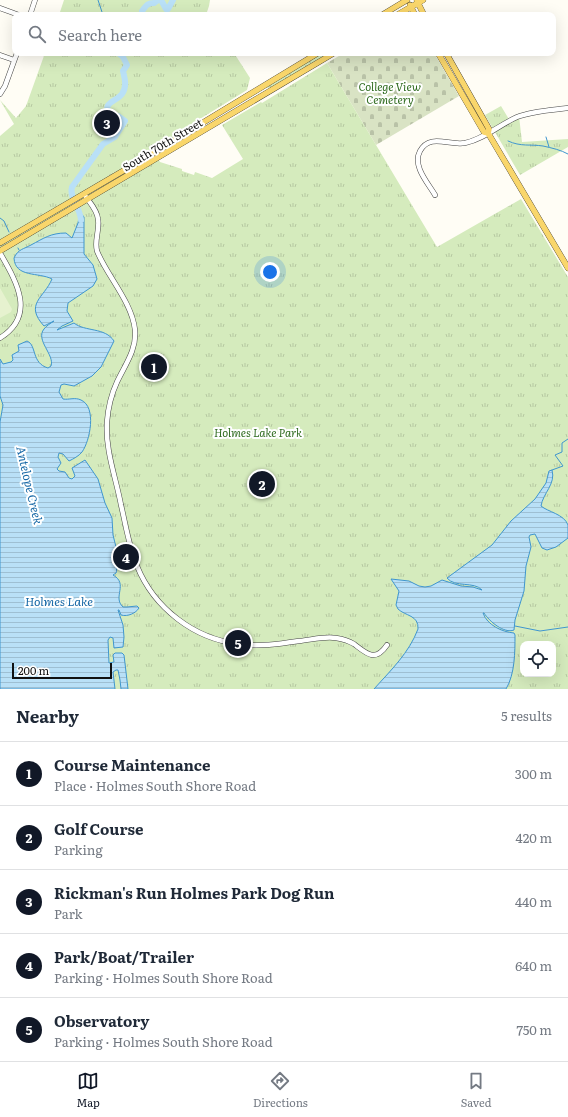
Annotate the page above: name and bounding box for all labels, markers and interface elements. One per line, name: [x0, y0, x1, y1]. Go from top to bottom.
search box: [12, 12, 556, 56]
icon: search: [26, 23, 48, 45]
text: Search here: [58, 23, 142, 46]
park label: College View Cemetery: [358, 78, 422, 107]
pin: 3: [94, 108, 120, 138]
street label: South 70th Street: [119, 113, 206, 174]
your location: [260, 262, 280, 282]
pin: 1: [141, 352, 167, 382]
park label: Holmes Lake Park: [214, 424, 302, 440]
water label: Antelope Creek: [12, 444, 48, 526]
pin: 2: [249, 469, 275, 499]
pin: 4: [113, 542, 139, 572]
water label: Holmes Lake: [25, 592, 93, 610]
pin: 5: [225, 628, 251, 658]
map controls: [520, 641, 556, 677]
button: locate: [520, 641, 556, 677]
scale bar: [12, 661, 112, 680]
text: 200 m: [18, 662, 49, 678]
text: Nearby: [16, 703, 79, 728]
text: 5 results: [501, 706, 552, 725]
text: Course Maintenance: [54, 753, 210, 776]
text: 1: [26, 764, 32, 783]
text: 300 m: [515, 764, 552, 783]
text: Place · Holmes South Shore Road: [54, 776, 256, 795]
text: Golf Course: [54, 817, 144, 840]
text: 2: [26, 828, 32, 847]
text: 420 m: [516, 828, 552, 847]
text: Parking: [54, 840, 103, 859]
text: Rickman's Run Holmes Park Dog Run: [54, 881, 335, 904]
text: 3: [25, 892, 33, 911]
text: 440 m: [515, 892, 552, 911]
text: Park: [54, 904, 83, 923]
text: Park/Boat/Trailer: [54, 945, 194, 968]
text: 4: [25, 956, 33, 975]
text: 640 m: [515, 956, 552, 975]
text: Parking · Holmes South Shore Road: [54, 968, 273, 987]
text: Observatory: [54, 1009, 150, 1032]
text: 5: [25, 1020, 33, 1039]
text: 750 m: [516, 1020, 552, 1039]
text: Parking · Holmes South Shore Road: [54, 1032, 273, 1051]
tab: Map: [76, 1070, 100, 1110]
tab: Directions: [253, 1070, 308, 1110]
tab: Saved: [461, 1070, 491, 1110]

